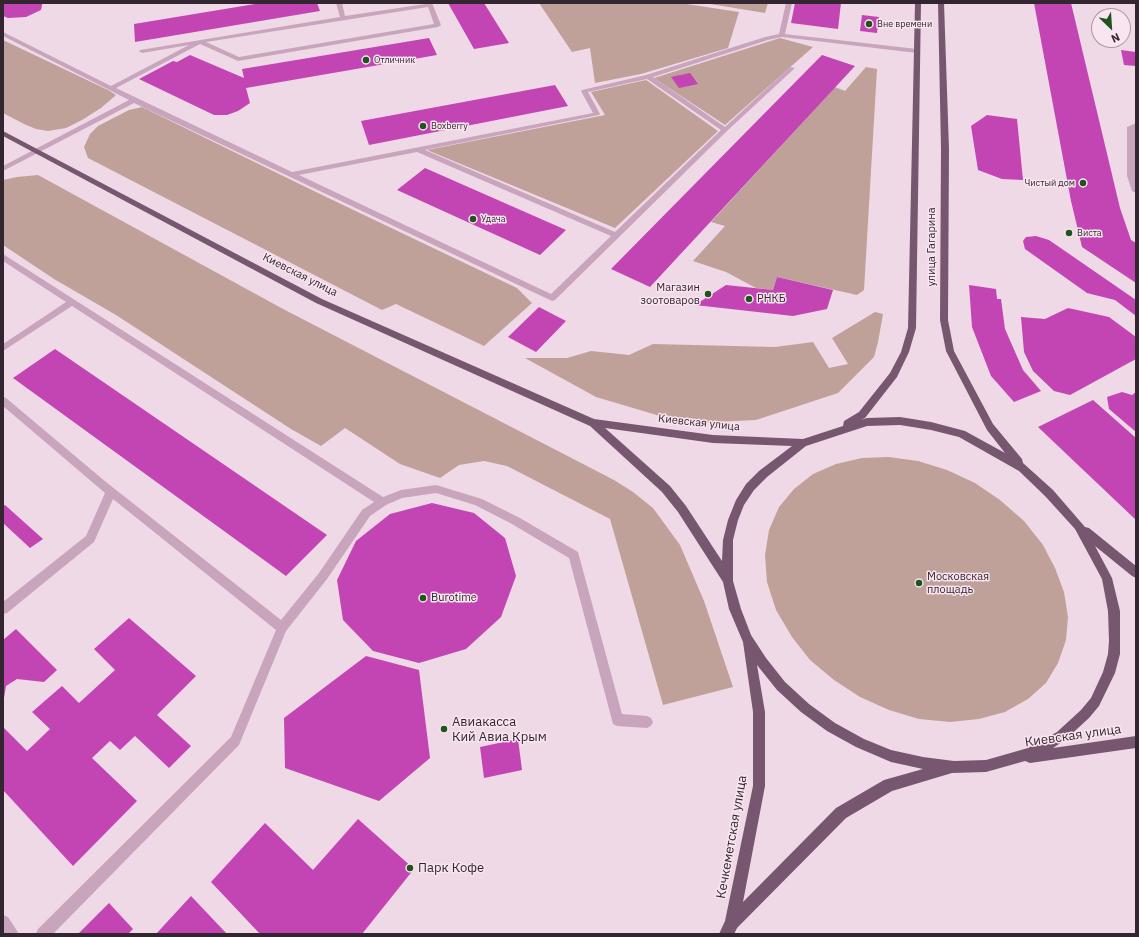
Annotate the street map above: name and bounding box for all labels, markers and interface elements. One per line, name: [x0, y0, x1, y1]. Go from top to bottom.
north arrow: [1091, 8, 1131, 48]
marker: Вне времени: [864, 19, 874, 29]
place label: Вне времени: [877, 19, 932, 29]
text: N: [1109, 30, 1122, 46]
marker: Отличник: [361, 55, 371, 65]
place label: Отличник: [374, 55, 415, 65]
marker: Boxberry: [418, 121, 428, 131]
place label: Boxberry: [431, 121, 468, 131]
place label: Чистый дом: [1024, 178, 1075, 188]
marker: Чистый дом: [1078, 178, 1088, 188]
street label: улица Гагарина: [925, 207, 939, 287]
marker: Удача: [468, 214, 478, 224]
place label: Удача: [481, 214, 506, 224]
marker: Виста: [1064, 228, 1074, 238]
place label: Виста: [1077, 228, 1102, 238]
street label: Киевская улица: [260, 250, 340, 300]
place label: Магазин зоотоваров: [640, 281, 700, 307]
marker: Магазин зоотоваров: [703, 289, 713, 299]
place label: РНКБ: [757, 292, 786, 306]
marker: РНКБ: [744, 294, 754, 304]
street label: Киевская улица: [657, 412, 741, 434]
place label: Московская площадь: [927, 570, 989, 596]
marker: Московская площадь: [914, 578, 924, 588]
place label: Burotime: [431, 591, 477, 605]
marker: Burotime: [418, 593, 428, 603]
place label: Авиакасса Кий Авиа Крым: [452, 714, 547, 745]
street label: Киевская улица: [1024, 722, 1122, 750]
marker: Авиакасса Кий Авиа Крым: [439, 724, 449, 734]
street label: Кечкеметская улица: [713, 774, 751, 900]
place label: Парк Кофе: [418, 860, 484, 876]
marker: Парк Кофе: [405, 863, 415, 873]

